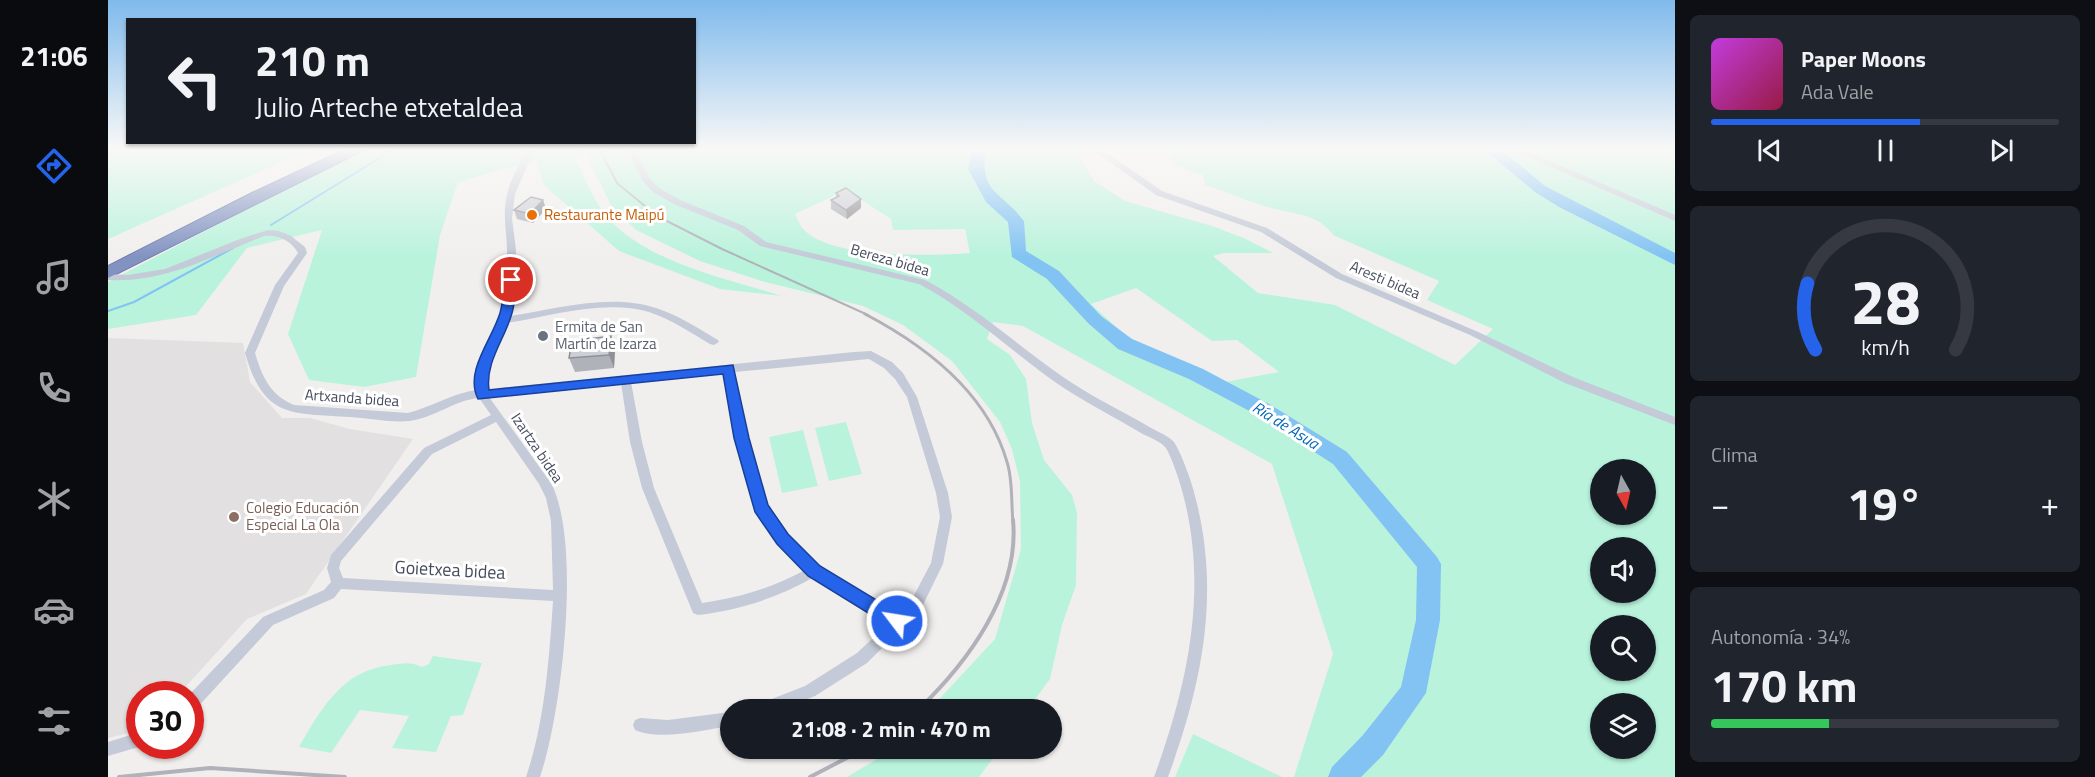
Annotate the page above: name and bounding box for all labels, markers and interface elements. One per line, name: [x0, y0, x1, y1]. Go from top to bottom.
text: 210 m: [255, 28, 370, 92]
text: 21:06: [20, 35, 88, 76]
icon: left: [156, 42, 234, 120]
text: Paper Moons: [1801, 42, 1926, 76]
text: Ada Vale: [1801, 76, 1874, 107]
text: Julio Arteche etxetaldea: [255, 86, 523, 127]
icon: previous: [1753, 134, 1786, 167]
icon: pause: [1869, 134, 1902, 167]
icon: next: [1985, 134, 2018, 167]
icon: directions: [33, 145, 75, 187]
place label: Restaurante Maipú: [544, 203, 665, 226]
marker: Restaurante Maipú: [525, 208, 539, 222]
street label: Bereza bidea: [848, 237, 933, 282]
text: 28: [1850, 253, 1920, 348]
pin: [485, 254, 536, 305]
street label: Aresti bidea: [1346, 254, 1424, 305]
icon: music: [33, 256, 75, 298]
icon: arrive: [494, 263, 527, 296]
place label: Ermita de San Martín de Izarza: [555, 315, 657, 355]
marker: Ermita de San Martín de Izarza: [536, 329, 550, 343]
text: km/h: [1861, 332, 1909, 364]
icon: phone: [33, 367, 75, 409]
street label: Artxanda bidea: [304, 383, 401, 412]
water label: Ría de Asua: [1248, 395, 1325, 455]
street label: Izartza bidea: [505, 408, 570, 488]
text: Clima: [1711, 439, 1758, 470]
north arrow: [1590, 459, 1656, 525]
map controls: [1590, 459, 1656, 759]
text: 19°: [1847, 469, 1923, 537]
icon: climate: [33, 478, 75, 520]
text: −: [1711, 479, 1729, 529]
text: +: [2041, 479, 2059, 529]
place label: Colegio Educación Especial La Ola: [246, 496, 359, 536]
marker: Colegio Educación Especial La Ola: [227, 510, 241, 524]
button: sound: [1590, 537, 1656, 603]
street label: Goietxea bidea: [394, 553, 506, 586]
icon: car: [33, 589, 75, 631]
position arrow: [865, 589, 929, 653]
button: search: [1590, 615, 1656, 681]
text: Autonomía · 34%: [1711, 621, 1850, 652]
text: 170 km: [1711, 651, 1857, 719]
speed limit sign: 30: [126, 681, 204, 759]
button: layers: [1590, 693, 1656, 759]
icon: filters: [33, 700, 75, 742]
text: 21:08 · 2 min · 470 m: [791, 712, 991, 746]

